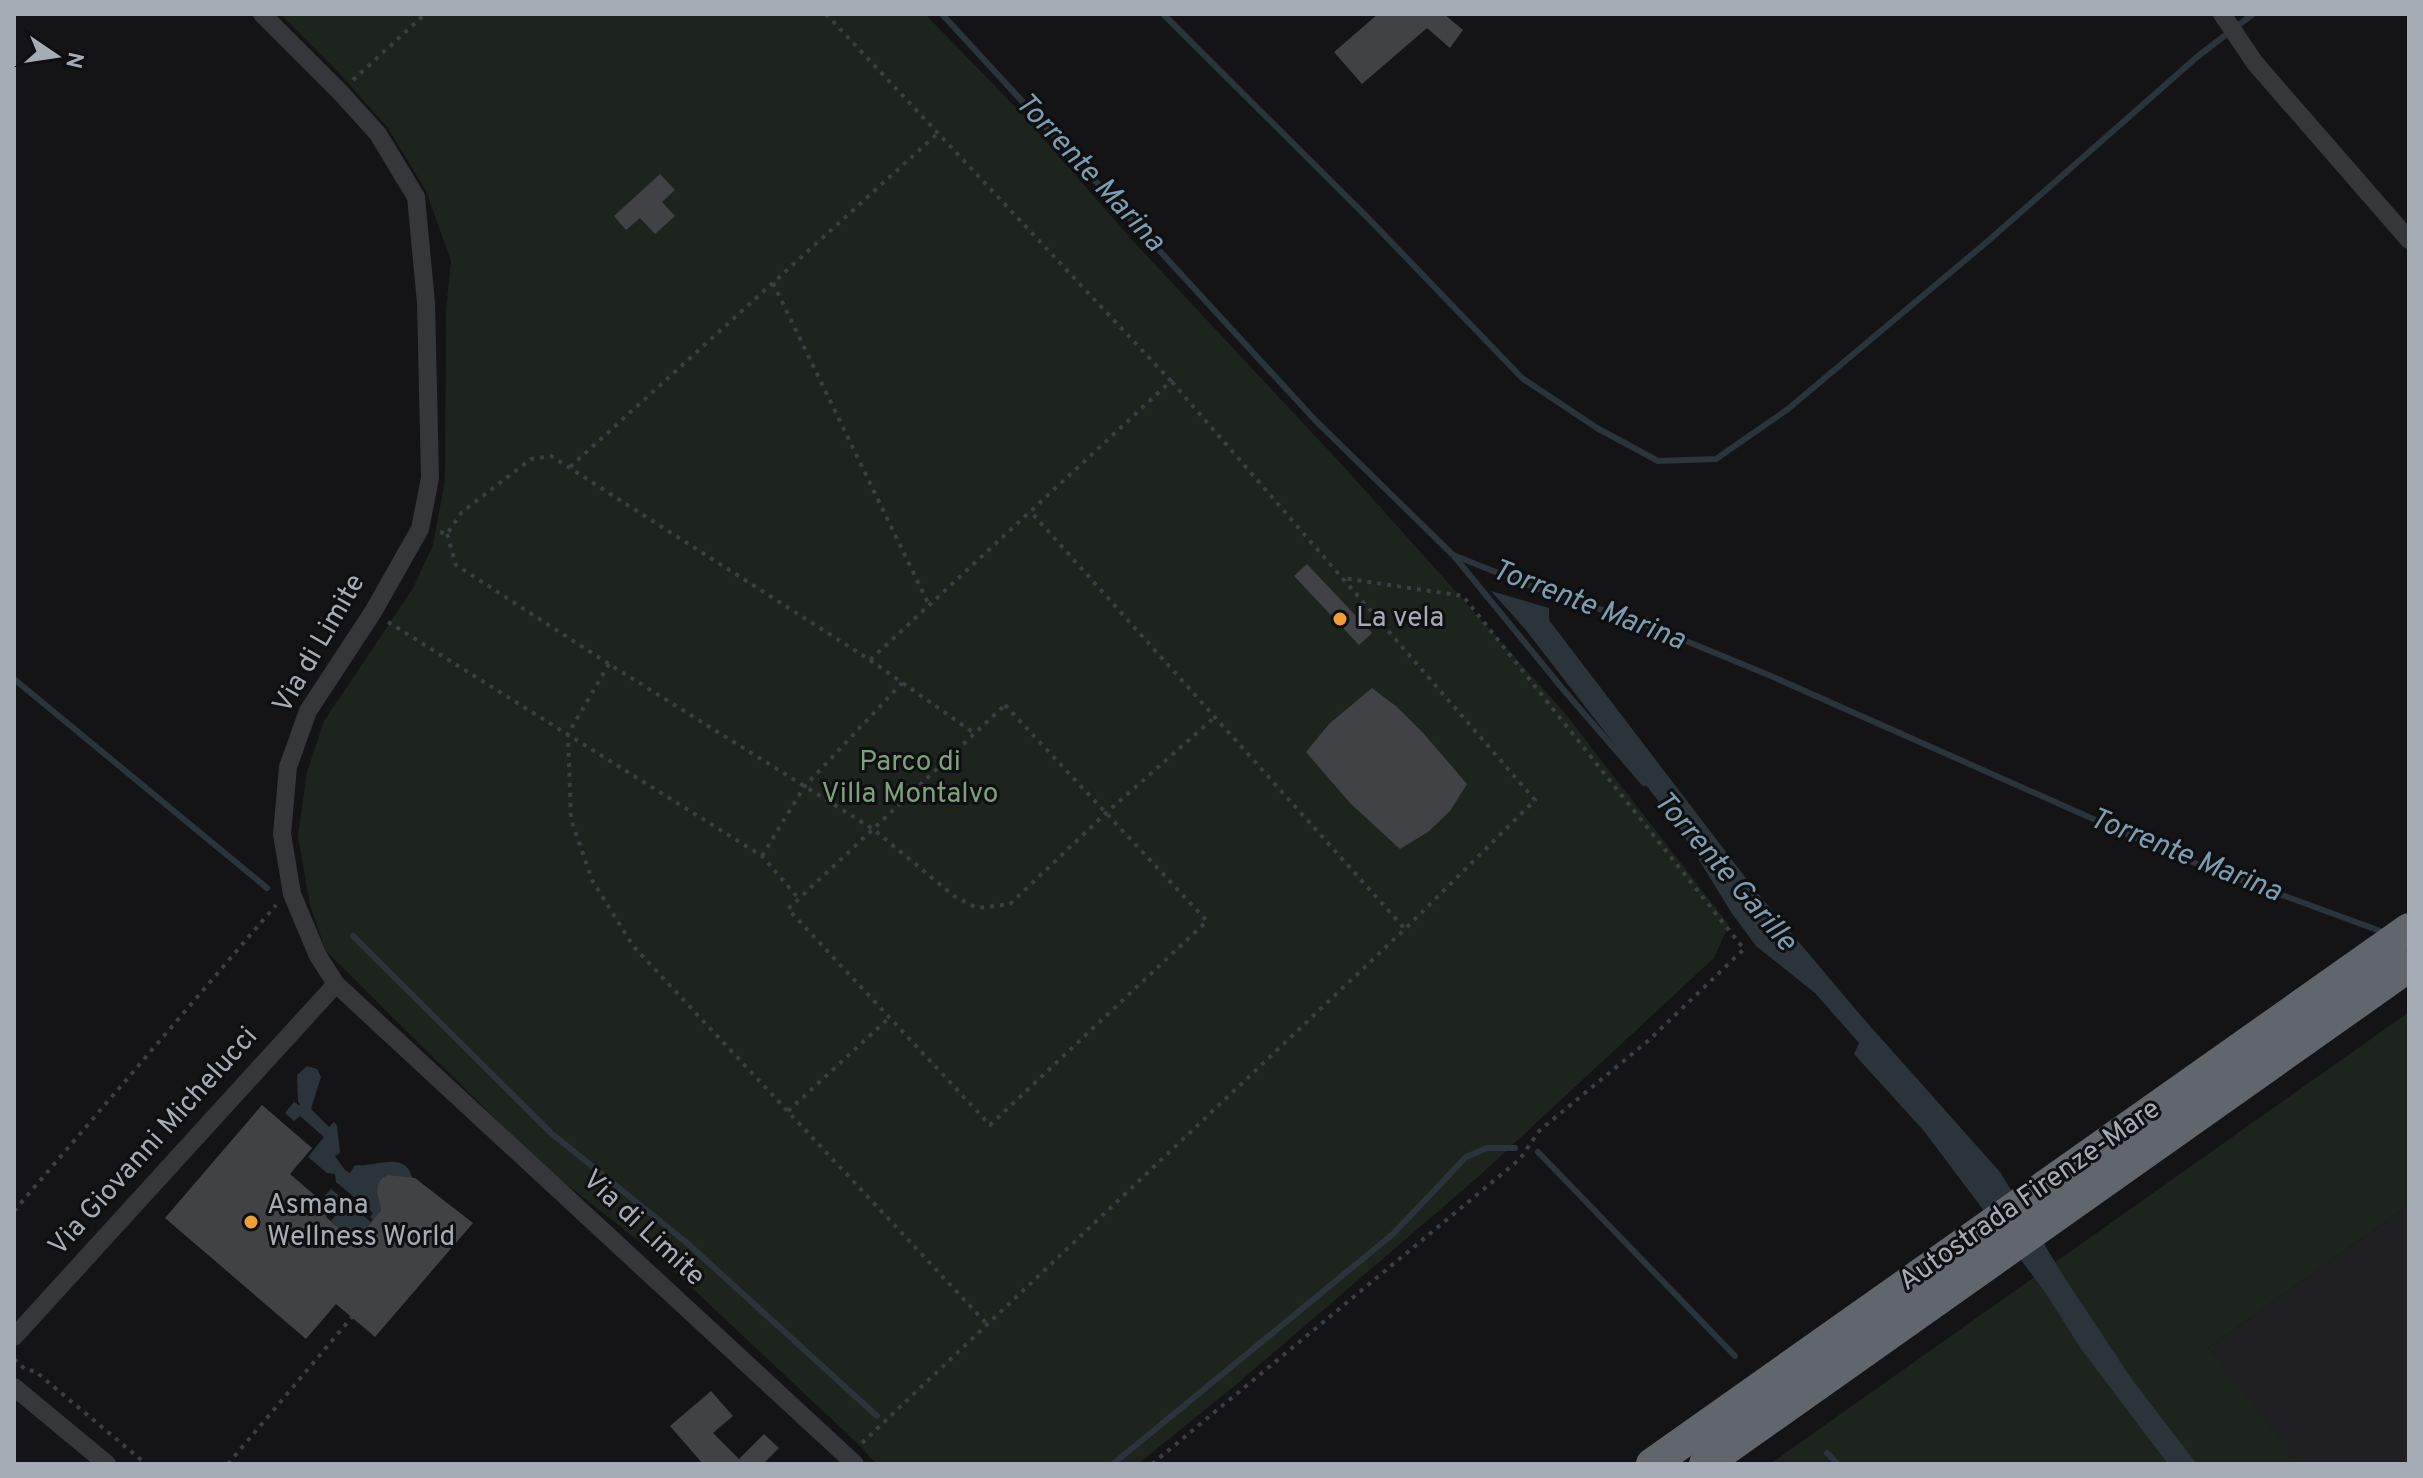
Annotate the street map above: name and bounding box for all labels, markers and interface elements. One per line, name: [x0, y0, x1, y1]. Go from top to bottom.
north arrow: [16, 16, 96, 96]
text: N: [58, 49, 88, 71]
water label: Torrente Marina: [1006, 86, 1173, 261]
water label: Torrente Marina: [1486, 552, 1690, 660]
street label: Via di Limite: [266, 568, 374, 720]
place label: La vela: [1356, 601, 1444, 637]
marker: La vela: [1331, 610, 1349, 628]
park label: Parco di Villa Montalvo: [822, 745, 998, 813]
water label: Torrente Garille: [1644, 784, 1804, 960]
water label: Torrente Marina: [2083, 801, 2287, 912]
street label: Via Giovanni Michelucci: [42, 1020, 266, 1264]
street label: Autostrada Firenze-Mare: [1892, 1092, 2168, 1300]
street label: Via di Limite: [574, 1163, 712, 1295]
place label: Asmana Wellness World: [267, 1188, 455, 1256]
marker: Asmana Wellness World: [242, 1213, 260, 1231]

